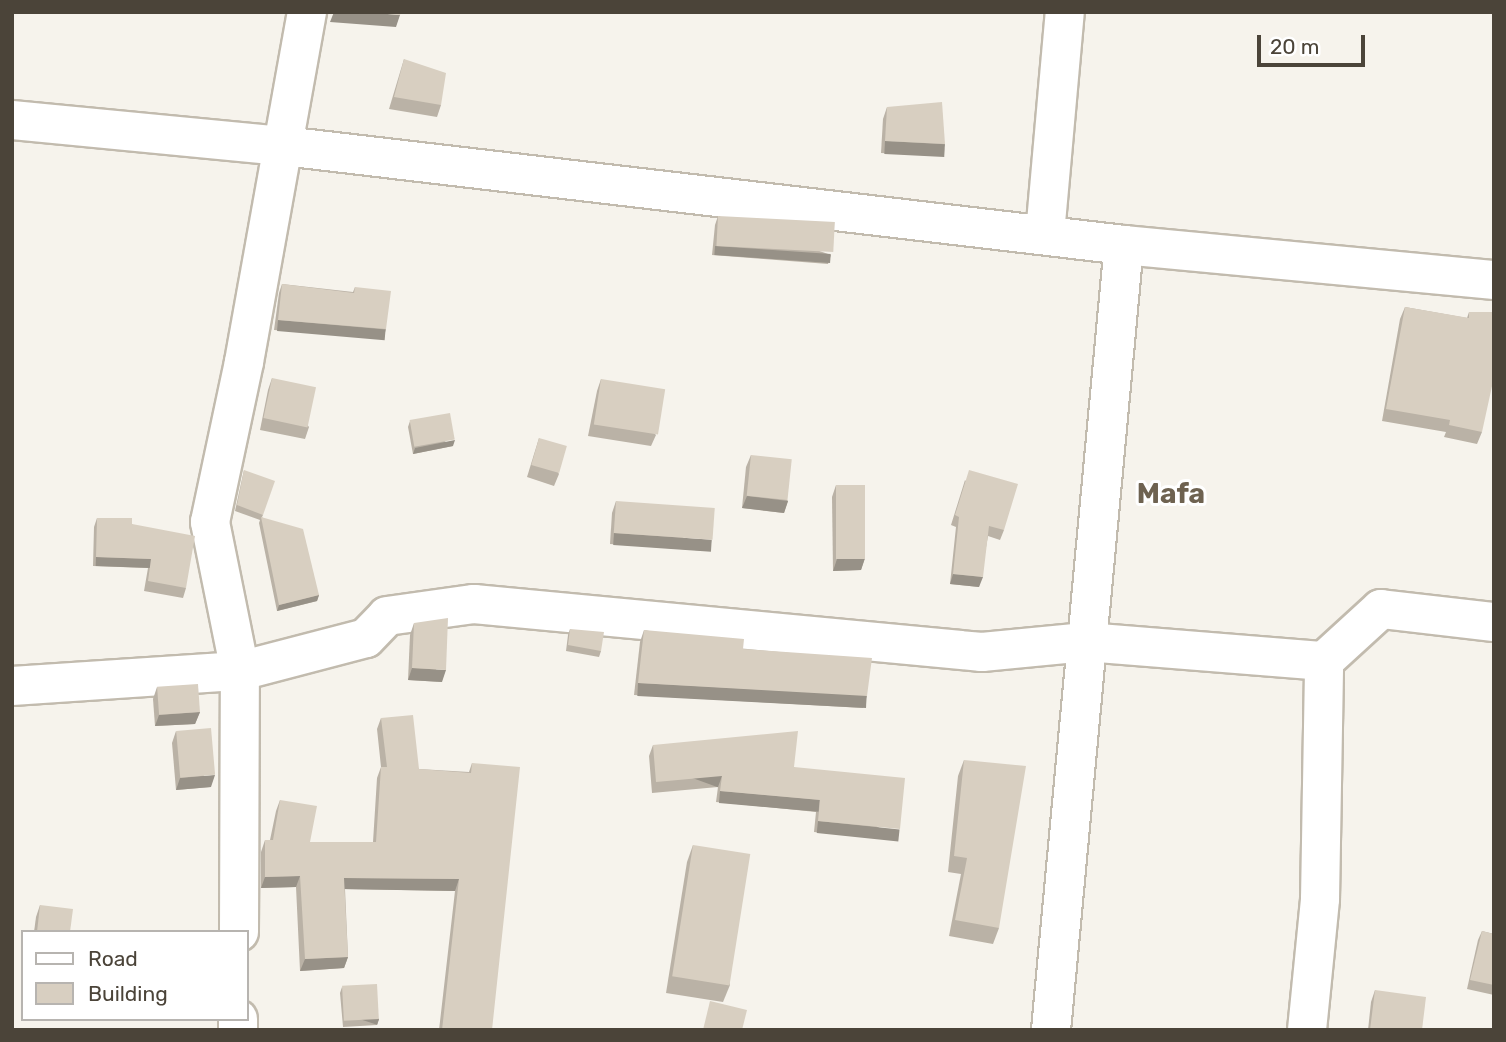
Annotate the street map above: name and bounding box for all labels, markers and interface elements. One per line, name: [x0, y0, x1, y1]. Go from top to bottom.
scale bar: [1261, 21, 1370, 65]
text: 20 m: [1270, 34, 1319, 59]
district label: Mafa: [1137, 477, 1205, 511]
legend: [21, 930, 248, 1021]
text: Road: [88, 946, 138, 971]
text: Building: [88, 981, 168, 1006]

